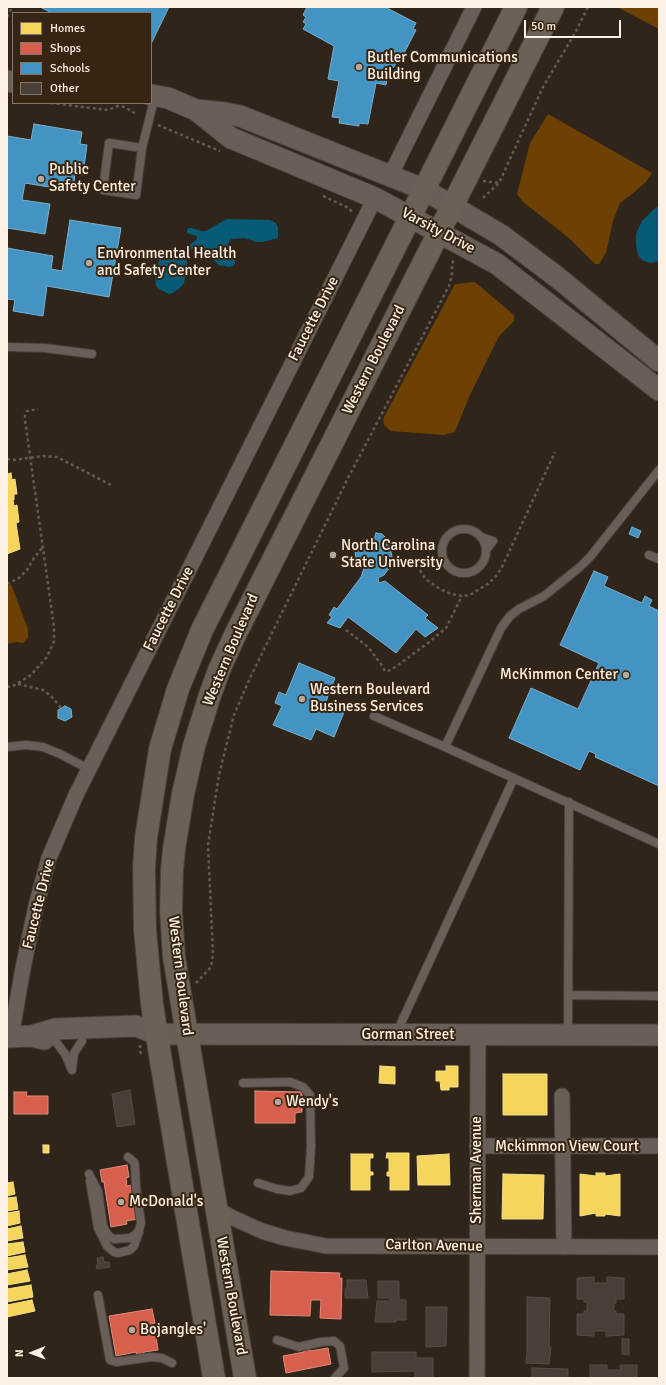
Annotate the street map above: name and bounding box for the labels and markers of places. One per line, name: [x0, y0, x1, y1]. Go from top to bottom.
place label: Butler Communications Building: [367, 49, 518, 84]
marker: Butler Communications Building: [354, 62, 364, 72]
place label: Public Safety Center: [49, 161, 136, 196]
marker: Public Safety Center: [36, 174, 46, 184]
place label: Environmental Health and Safety Center: [97, 245, 236, 280]
marker: Environmental Health and Safety Center: [84, 258, 94, 268]
place label: North Carolina State University: [341, 537, 443, 572]
marker: North Carolina State University: [328, 550, 338, 560]
place label: McKimmon Center: [500, 666, 618, 684]
marker: McKimmon Center: [621, 670, 631, 680]
place label: Western Boulevard Business Services: [310, 681, 430, 716]
marker: Western Boulevard Business Services: [297, 694, 307, 704]
place label: Wendy's: [286, 1093, 338, 1111]
marker: Wendy's: [273, 1097, 283, 1107]
place label: McDonald's: [129, 1193, 203, 1211]
marker: McDonald's: [116, 1197, 126, 1207]
place label: Bojangles': [140, 1321, 206, 1339]
marker: Bojangles': [127, 1325, 137, 1335]

